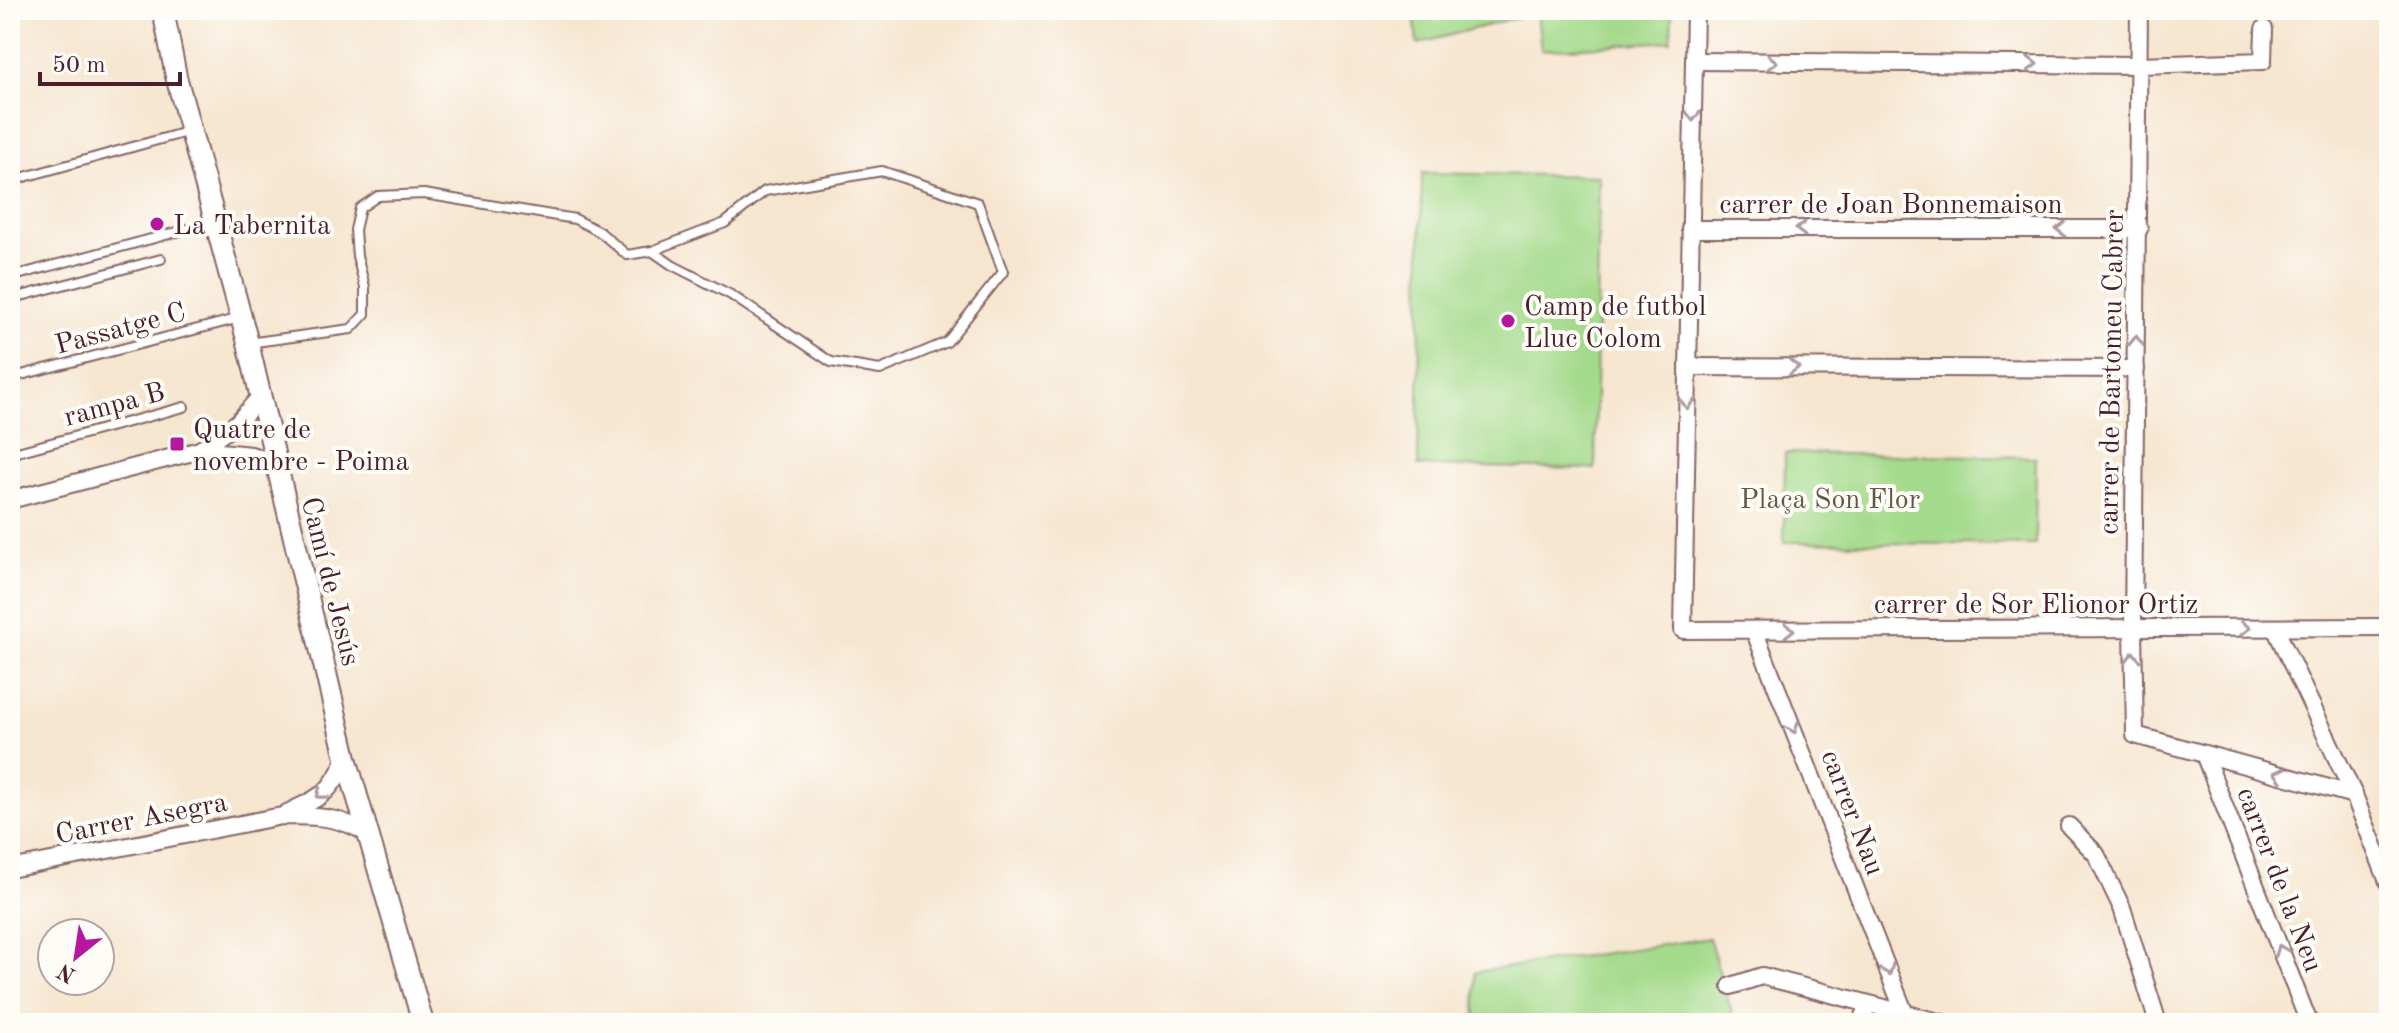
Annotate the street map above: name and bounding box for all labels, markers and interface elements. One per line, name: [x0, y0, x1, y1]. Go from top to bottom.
scale bar: [40, 36, 180, 86]
one-way arrow: [1766, 53, 1779, 71]
text: 50 m: [52, 54, 106, 78]
one-way arrow: [2026, 55, 2039, 73]
one-way arrow: [1684, 110, 1701, 123]
street label: carrer de Joan Bonnemaison: [1719, 192, 2063, 220]
street label: carrer de Bartomeu Cabrer: [2096, 209, 2130, 535]
place label: La Tabernita: [173, 213, 331, 241]
marker: La Tabernita: [148, 215, 166, 233]
one-way arrow: [1794, 220, 1807, 238]
one-way arrow: [2054, 220, 2067, 238]
place label: Camp de futbol Lluc Colom: [1524, 294, 1706, 354]
street label: Passatge C: [52, 299, 189, 361]
marker: Camp de futbol Lluc Colom: [1499, 312, 1517, 330]
one-way arrow: [2128, 334, 2145, 347]
one-way arrow: [1788, 358, 1801, 376]
street label: rampa B: [61, 379, 168, 433]
one-way arrow: [1678, 398, 1696, 411]
place label: Quatre de novembre - Poima: [193, 417, 409, 477]
marker: Quatre de novembre - Poima: [168, 435, 186, 453]
park label: Plaça Son Flor: [1740, 487, 1920, 515]
street label: Camí de Jesús: [295, 494, 364, 669]
street label: carrer de Sor Elionor Ortiz: [1874, 592, 2198, 620]
one-way arrow: [2239, 619, 2252, 637]
one-way arrow: [1783, 621, 1796, 639]
one-way arrow: [2125, 650, 2142, 663]
one-way arrow: [1783, 720, 1800, 734]
street label: carrer Nau: [1815, 747, 1888, 880]
one-way arrow: [2272, 767, 2286, 783]
one-way arrow: [315, 784, 330, 798]
street label: carrer de la Neu: [2230, 784, 2326, 976]
street label: Carrer Asegra: [53, 790, 230, 850]
north arrow: [36, 917, 116, 997]
one-way arrow: [2274, 944, 2291, 958]
text: N: [54, 959, 80, 986]
one-way arrow: [1878, 962, 1895, 976]

